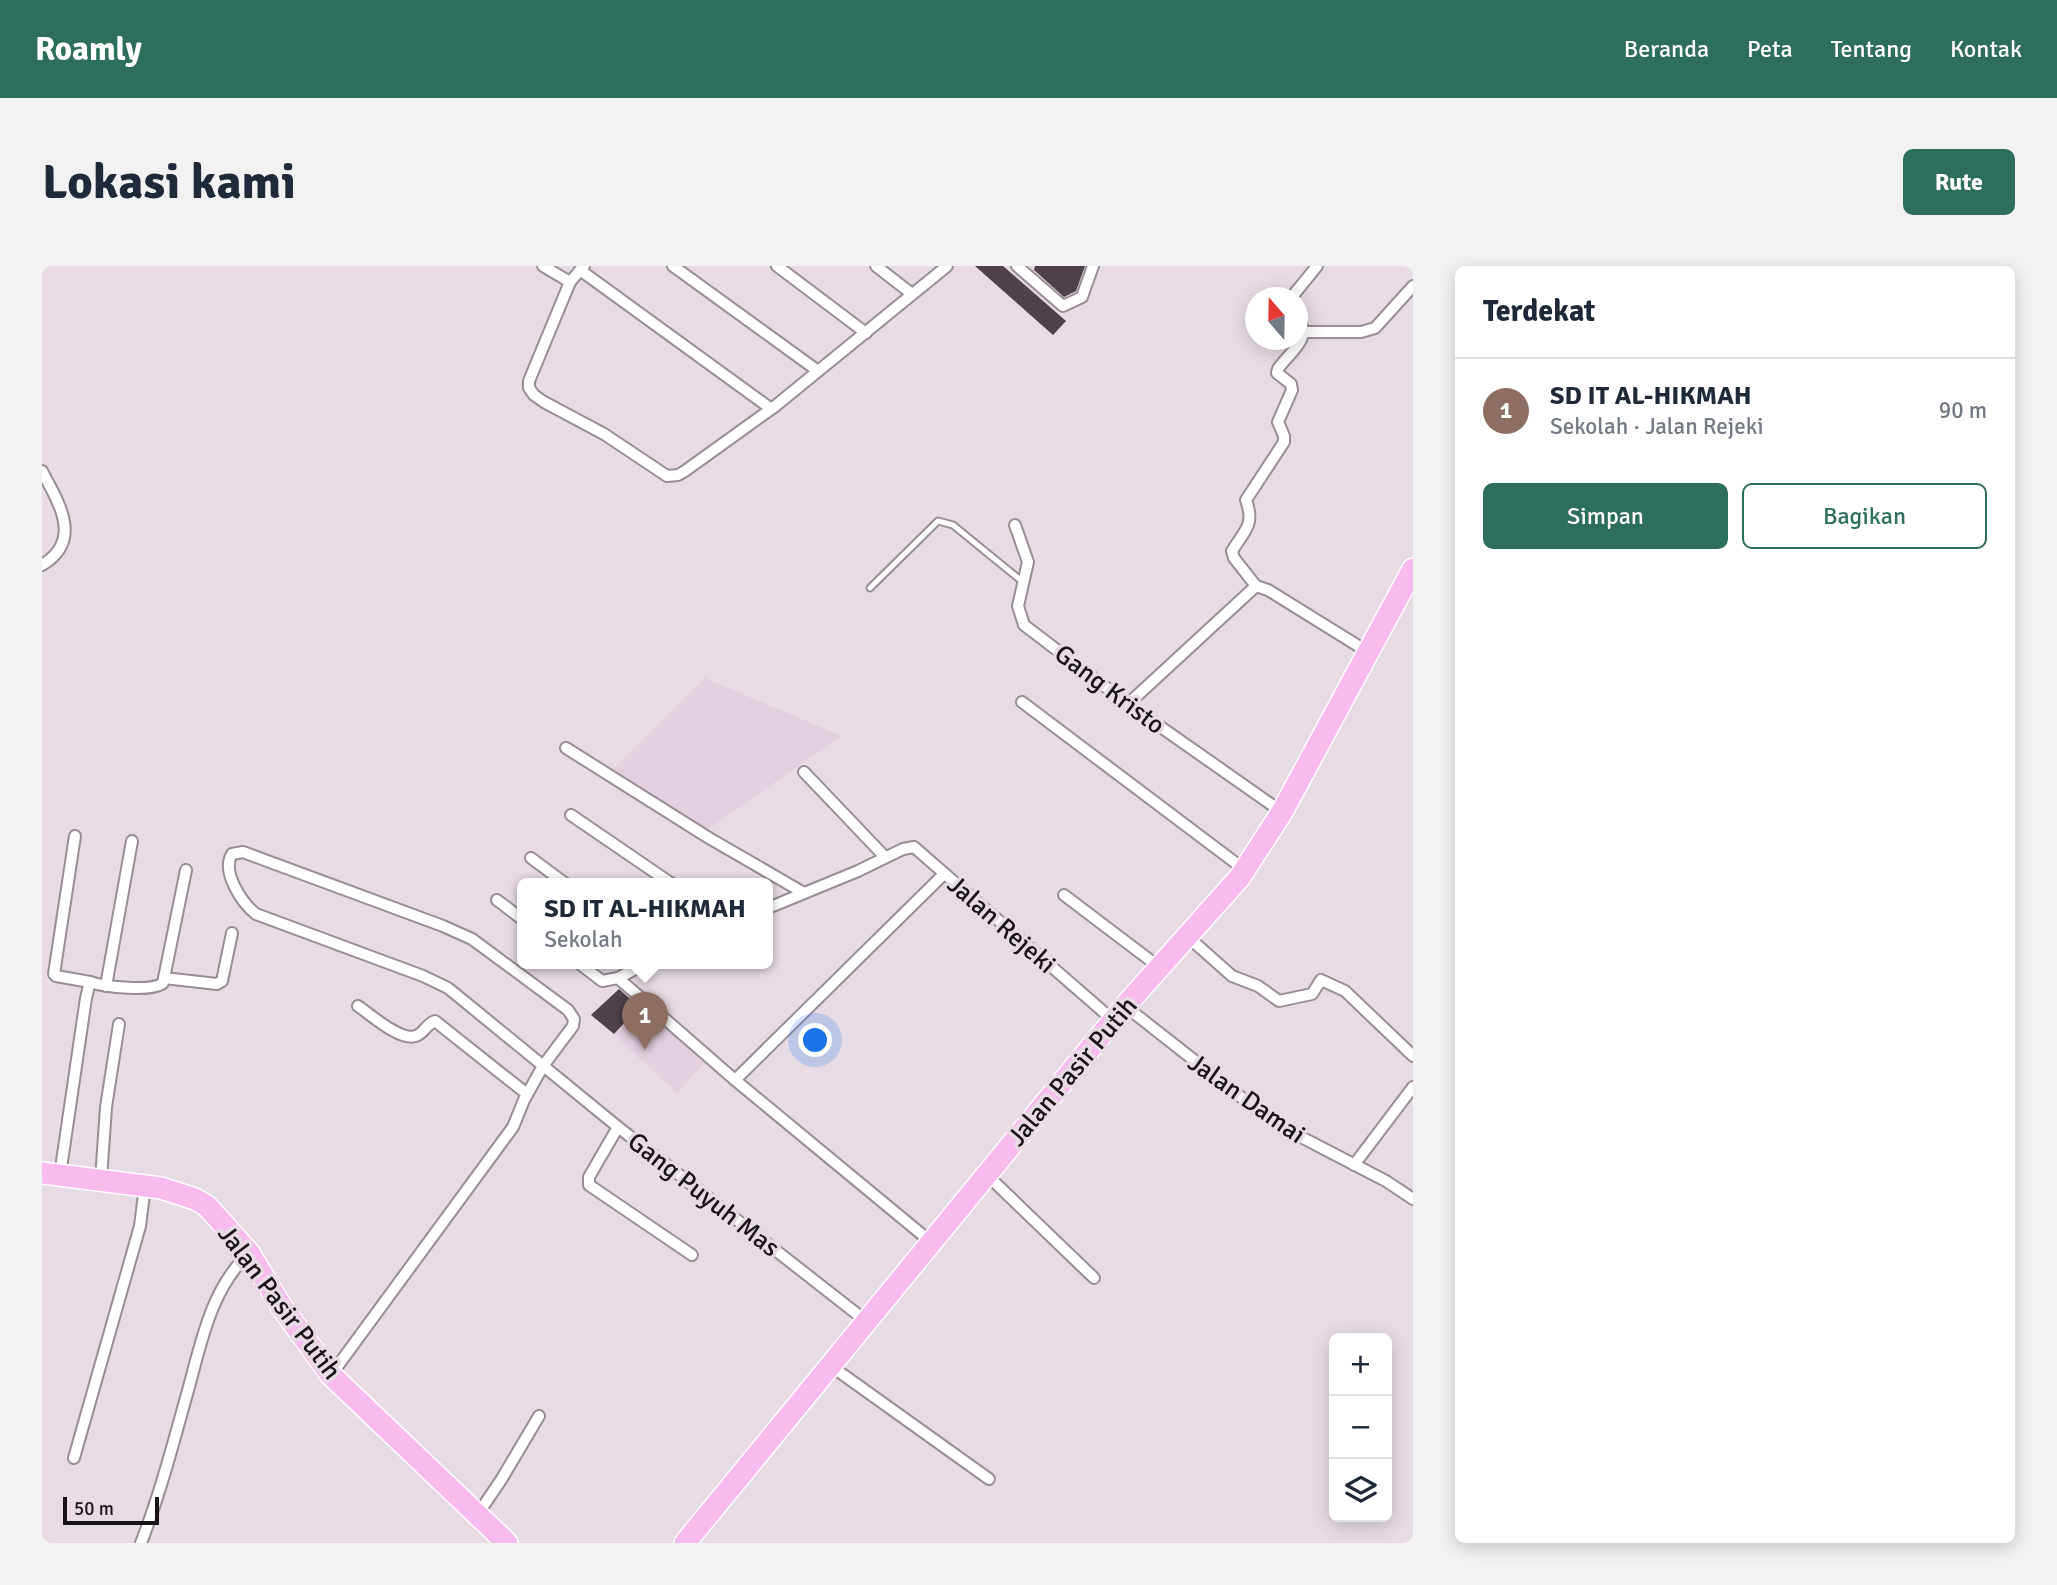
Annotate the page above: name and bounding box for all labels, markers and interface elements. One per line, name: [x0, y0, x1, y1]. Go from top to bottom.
text: Roamly: [35, 29, 142, 70]
text: Beranda: [1624, 34, 1709, 64]
text: Peta: [1747, 34, 1793, 64]
text: Tentang: [1831, 34, 1912, 64]
text: Kontak: [1950, 34, 2022, 64]
button: Rute: [1903, 149, 2015, 215]
text: Lokasi kami: [42, 152, 296, 212]
north arrow: [1245, 287, 1308, 350]
text: Terdekat: [1483, 293, 1595, 330]
text: SD IT AL-HIKMAH: [1550, 380, 1752, 412]
text: 1: [1500, 396, 1512, 425]
text: 90 m: [1939, 396, 1987, 425]
text: Sekolah · Jalan Rejeki: [1550, 412, 1763, 441]
button: Simpan: [1483, 483, 1728, 549]
button: Bagikan: [1742, 483, 1987, 549]
street label: Gang Kristo: [1048, 638, 1171, 742]
street label: Jalan Rejeki: [941, 869, 1062, 981]
popup: [517, 878, 773, 969]
text: SD IT AL-HIKMAH: [544, 893, 746, 925]
text: Sekolah: [544, 925, 622, 954]
street label: Jalan Pasir Putih: [1001, 990, 1145, 1153]
pin: 1: [622, 992, 668, 1050]
your location: [798, 1023, 832, 1057]
street label: Jalan Damai: [1182, 1047, 1311, 1151]
street label: Gang Puyuh Mas: [621, 1126, 786, 1264]
street label: Jalan Pasir Putih: [211, 1219, 348, 1386]
map controls: [1329, 1333, 1392, 1522]
button: +: [1329, 1333, 1392, 1396]
button: −: [1329, 1396, 1392, 1459]
button: layers: [1329, 1459, 1392, 1522]
scale bar: [63, 1494, 159, 1526]
text: 50 m: [74, 1497, 114, 1521]

